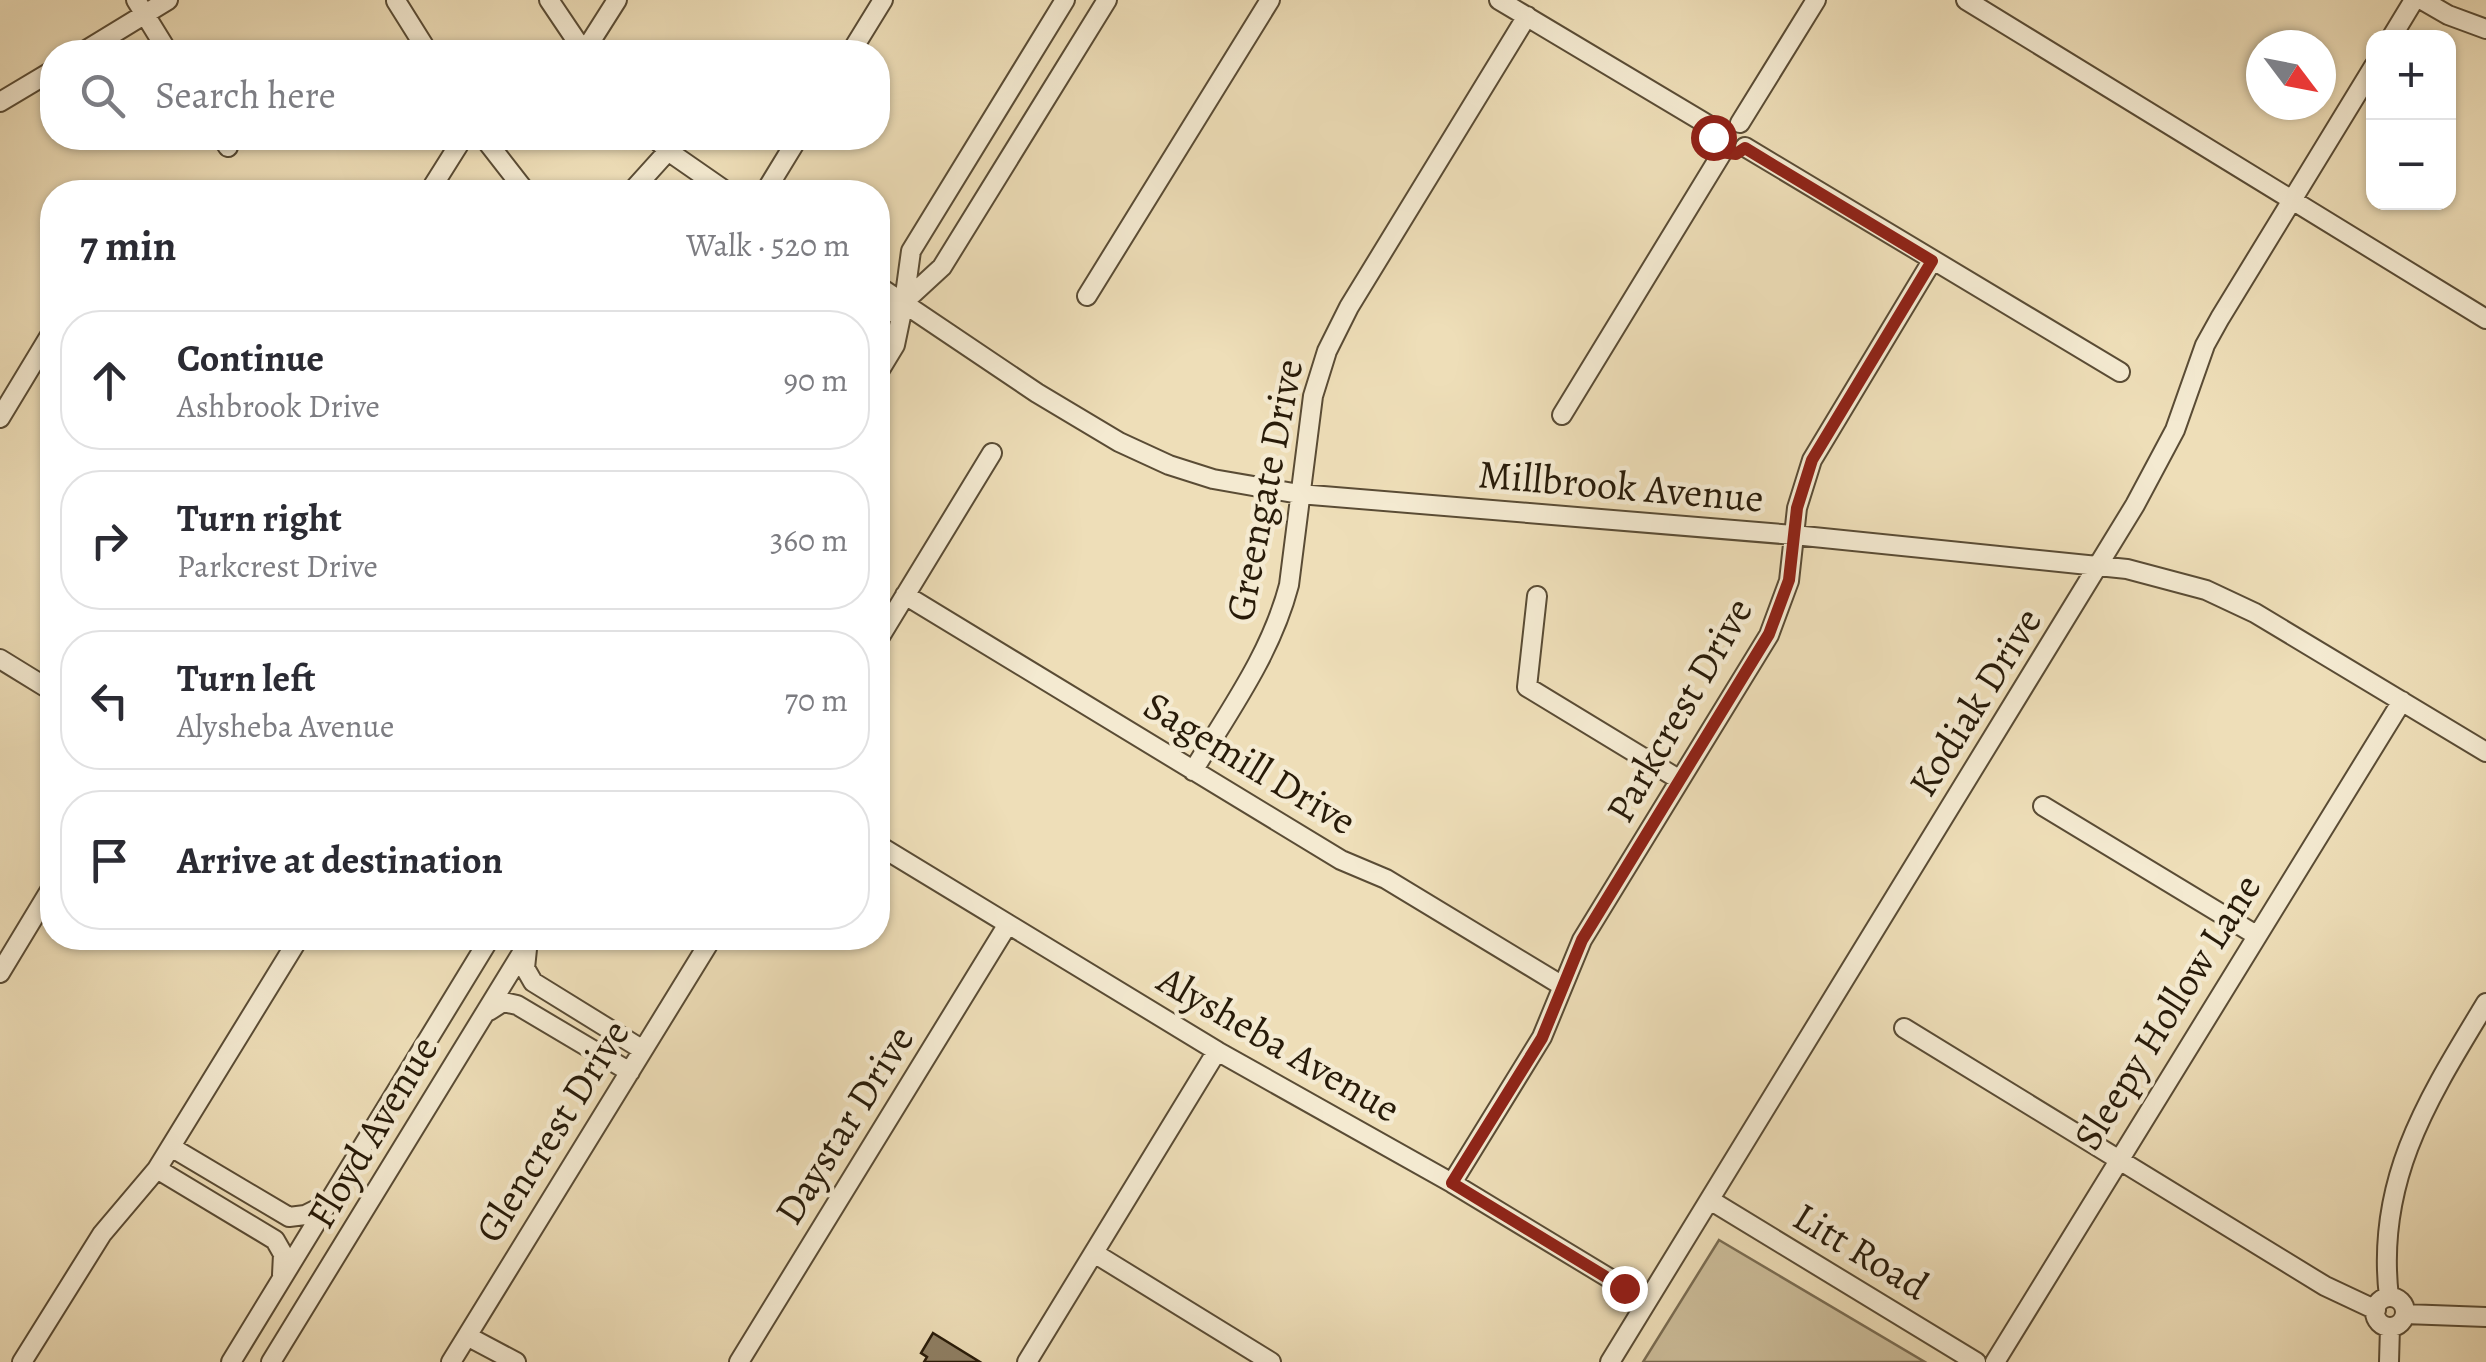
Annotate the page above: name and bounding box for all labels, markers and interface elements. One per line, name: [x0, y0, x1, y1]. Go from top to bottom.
north arrow: [2246, 30, 2336, 120]
map controls: [2366, 30, 2456, 210]
button: +: [2366, 30, 2456, 120]
search box: [40, 40, 890, 150]
icon: search: [75, 68, 130, 123]
text: Search here: [155, 69, 336, 121]
route start: [1691, 115, 1737, 161]
button: −: [2366, 120, 2456, 210]
text: 7 min: [80, 217, 176, 274]
text: Walk · 520 m: [686, 223, 850, 267]
text: Continue: [177, 332, 324, 384]
icon: ahead: [82, 353, 137, 408]
street label: Greengate Drive: [1212, 354, 1316, 626]
text: 90 m: [783, 358, 848, 402]
text: Ashbrook Drive: [177, 384, 380, 428]
street label: Millbrook Avenue: [1476, 446, 1766, 526]
text: Turn right: [177, 492, 342, 544]
icon: right: [82, 513, 137, 568]
text: 360 m: [770, 518, 848, 562]
text: Parkcrest Drive: [177, 544, 378, 588]
street label: Parkcrest Drive: [1592, 588, 1766, 832]
street label: Kodiak Drive: [1895, 597, 2055, 807]
text: Turn left: [177, 652, 316, 704]
icon: left: [82, 673, 137, 728]
text: 70 m: [785, 678, 848, 722]
street label: Sagemill Drive: [1133, 678, 1367, 848]
text: Alysheba Avenue: [177, 704, 394, 748]
icon: arrive: [82, 833, 137, 888]
text: Arrive at destination: [177, 834, 503, 886]
street label: Sleepy Hollow Lane: [2060, 864, 2274, 1160]
street label: Alysheba Avenue: [1147, 952, 1410, 1136]
street label: Glencrest Drive: [462, 1009, 642, 1253]
street label: Daystar Drive: [761, 1015, 927, 1235]
street label: Floyd Avenue: [293, 1026, 451, 1238]
street label: Litt Road: [1783, 1189, 1940, 1313]
route end: [1602, 1266, 1648, 1312]

